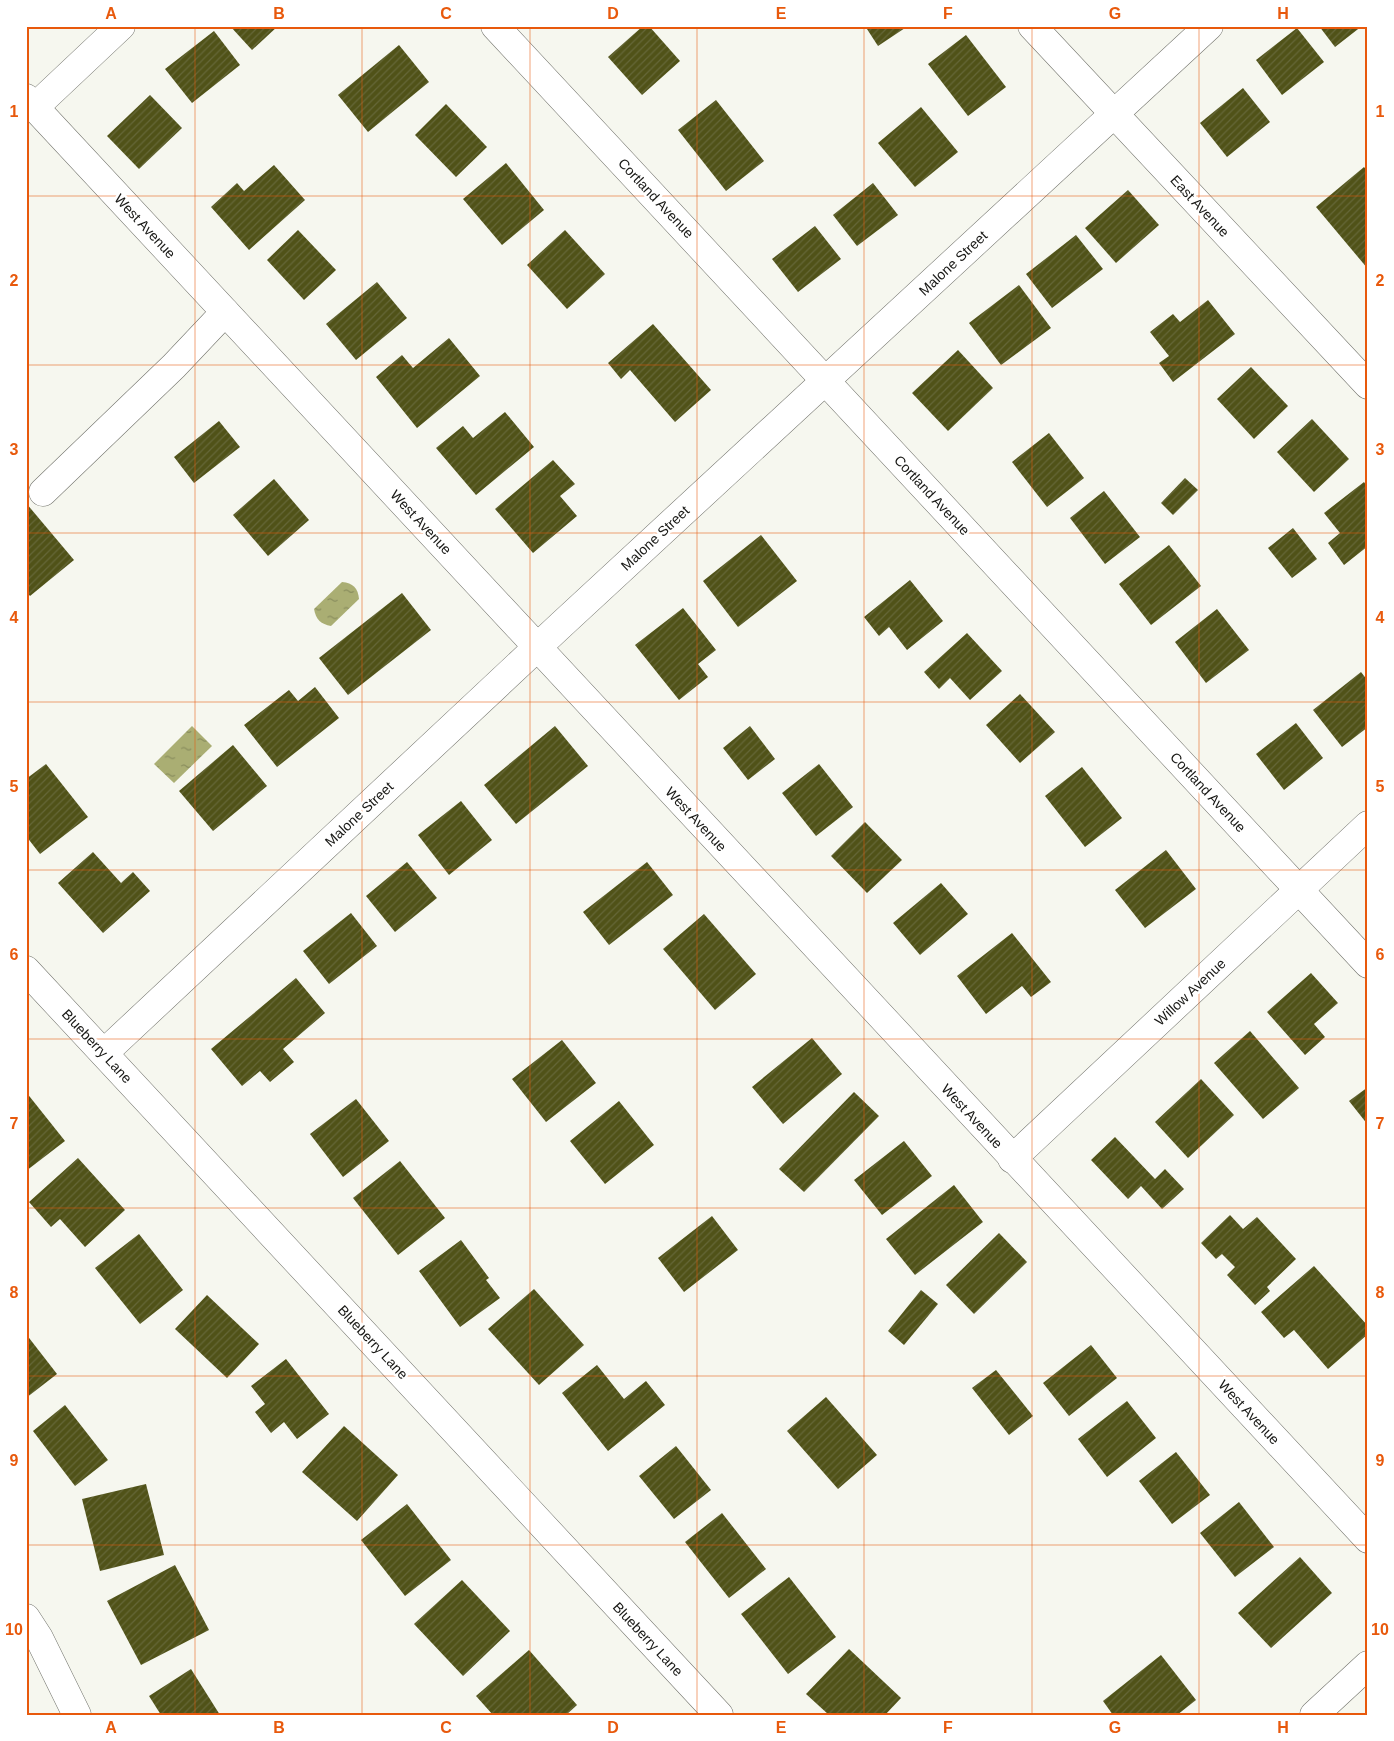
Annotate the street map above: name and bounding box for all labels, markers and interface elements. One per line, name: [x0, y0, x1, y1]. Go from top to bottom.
text: A: [105, 5, 117, 22]
text: B: [273, 5, 285, 22]
text: C: [440, 5, 452, 22]
text: D: [607, 5, 619, 22]
text: E: [776, 5, 787, 22]
text: F: [943, 5, 953, 22]
text: G: [1109, 5, 1121, 22]
text: H: [1277, 5, 1289, 22]
text: 1: [10, 103, 19, 120]
text: 1: [1376, 103, 1385, 120]
street label: Cortland Avenue: [615, 155, 697, 241]
street label: East Avenue: [1167, 172, 1233, 240]
street label: West Avenue: [111, 191, 179, 262]
street label: Malone Street: [916, 227, 990, 299]
text: 2: [10, 272, 19, 289]
text: 2: [1376, 272, 1385, 289]
text: 3: [10, 441, 19, 458]
text: 3: [1376, 441, 1385, 458]
street label: Cortland Avenue: [891, 452, 973, 538]
street label: West Avenue: [387, 487, 455, 558]
street label: Malone Street: [618, 502, 692, 574]
text: 4: [10, 609, 19, 626]
text: 4: [1376, 609, 1385, 626]
street label: Cortland Avenue: [1167, 749, 1249, 835]
text: 5: [10, 778, 19, 795]
street label: Malone Street: [322, 778, 396, 850]
text: 5: [1376, 778, 1385, 795]
street label: West Avenue: [662, 784, 730, 855]
text: 6: [10, 946, 19, 963]
text: 6: [1376, 946, 1385, 963]
street label: Willow Avenue: [1151, 955, 1229, 1029]
street label: Blueberry Lane: [59, 1006, 135, 1086]
street label: West Avenue: [938, 1081, 1006, 1152]
text: 7: [10, 1115, 19, 1132]
text: 7: [1376, 1115, 1385, 1132]
text: 8: [10, 1284, 19, 1301]
text: 8: [1376, 1284, 1385, 1301]
street label: Blueberry Lane: [335, 1302, 411, 1382]
street label: West Avenue: [1215, 1377, 1283, 1448]
text: 9: [10, 1452, 19, 1469]
text: 9: [1376, 1452, 1385, 1469]
street label: Blueberry Lane: [610, 1599, 686, 1679]
text: 10: [5, 1621, 23, 1638]
text: 10: [1371, 1621, 1389, 1638]
text: A: [105, 1719, 117, 1736]
text: B: [273, 1719, 285, 1736]
text: C: [440, 1719, 452, 1736]
text: D: [607, 1719, 619, 1736]
text: E: [776, 1719, 787, 1736]
text: F: [943, 1719, 953, 1736]
text: G: [1109, 1719, 1121, 1736]
text: H: [1277, 1719, 1289, 1736]

